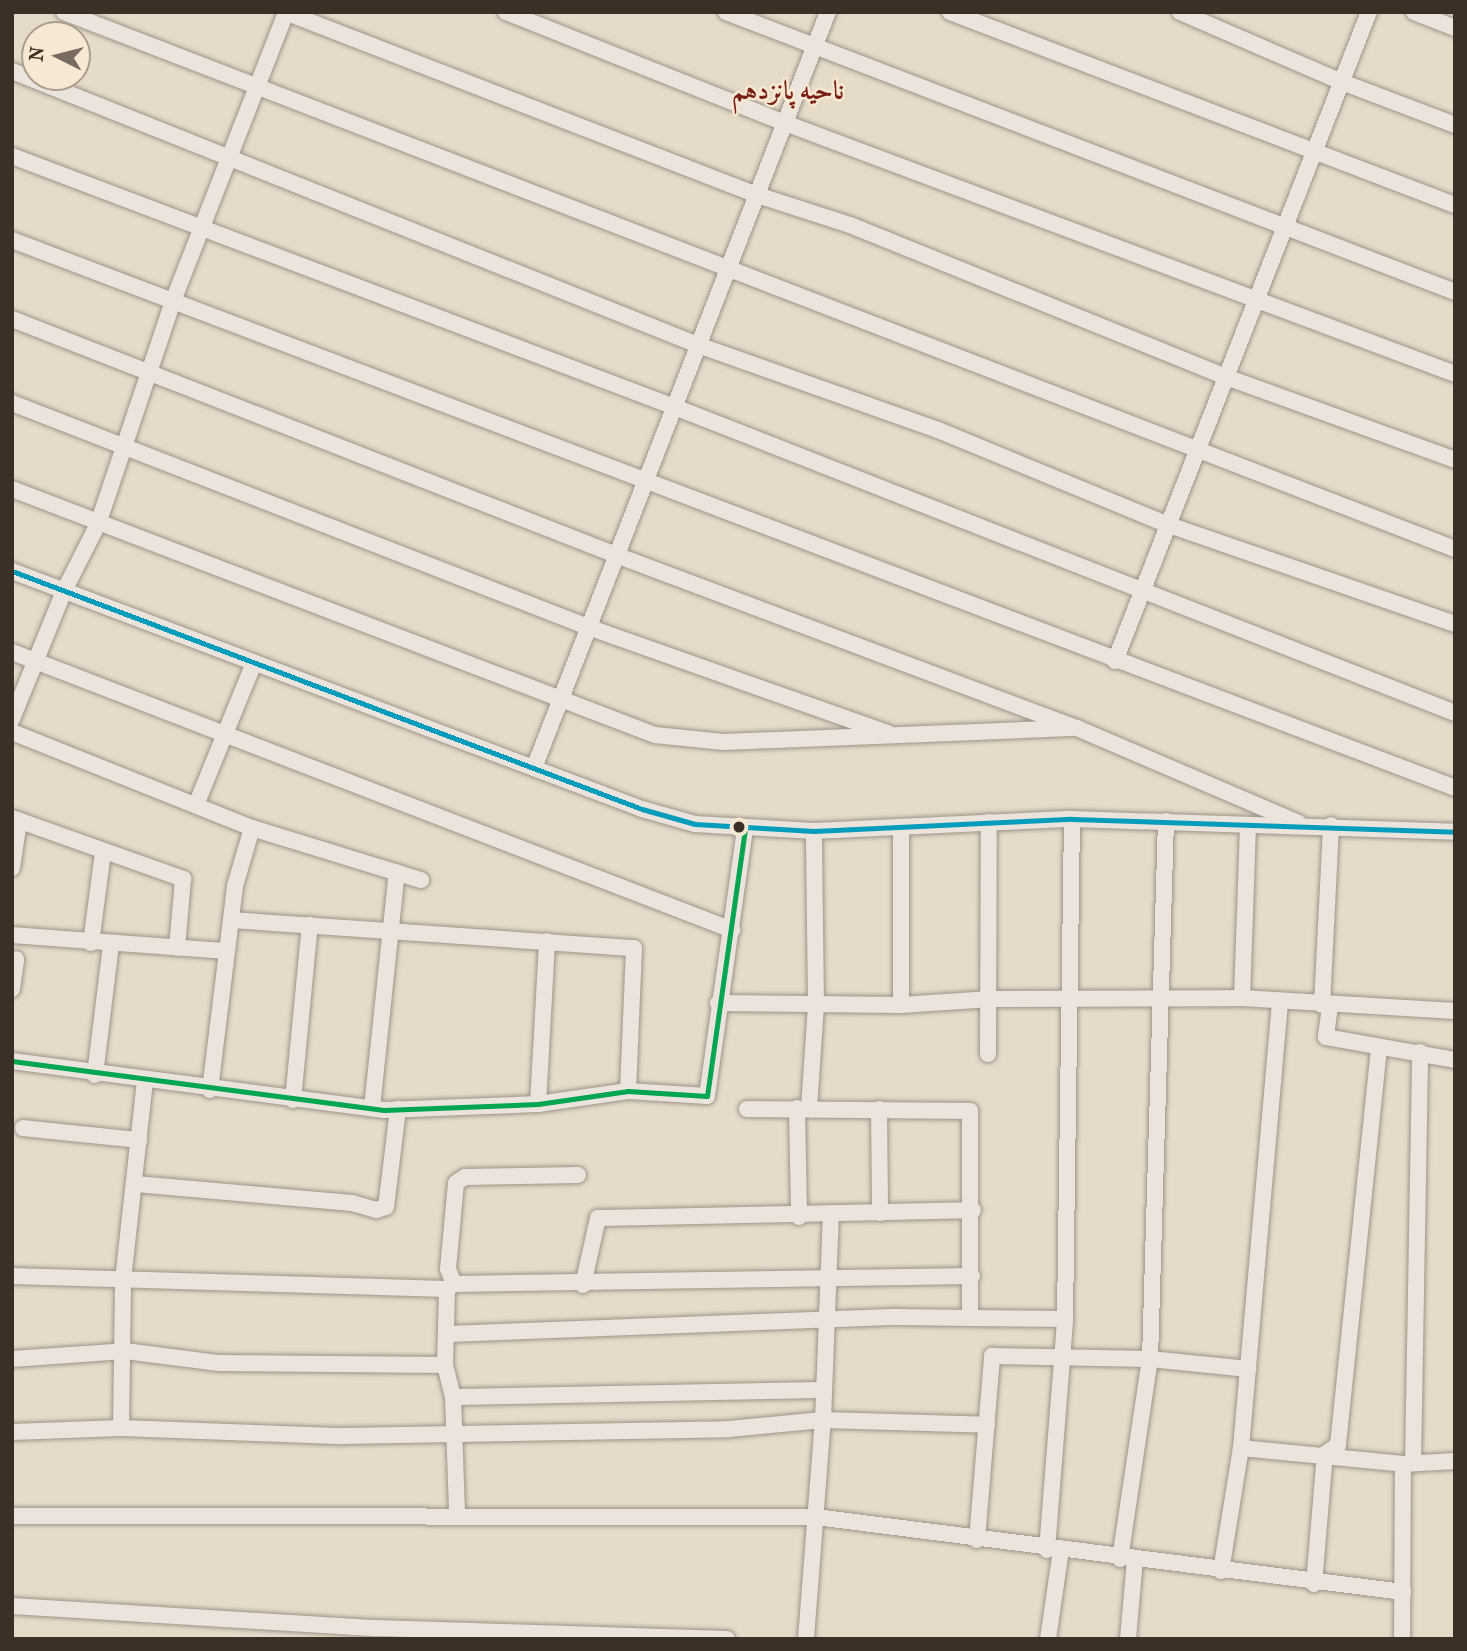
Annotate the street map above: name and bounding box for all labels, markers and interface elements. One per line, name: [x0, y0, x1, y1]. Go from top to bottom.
north arrow: [21, 21, 91, 91]
text: N: [25, 46, 49, 62]
district label: ناحیه پانزدهم: [732, 75, 844, 107]
unlabelled marker: [732, 820, 746, 834]

